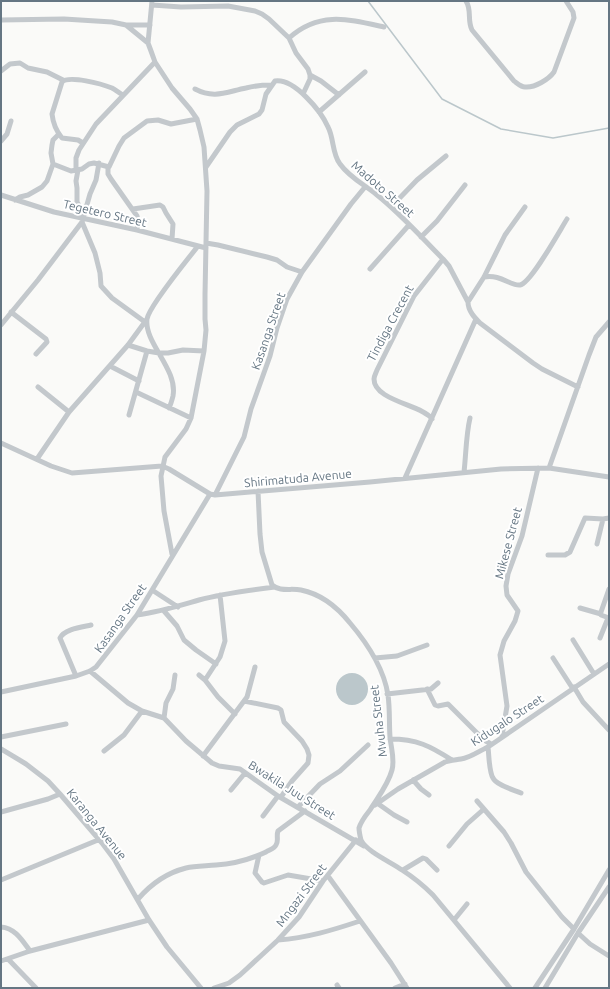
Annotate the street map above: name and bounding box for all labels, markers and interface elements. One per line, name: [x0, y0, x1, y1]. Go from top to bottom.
street label: Madoto Street: [349, 158, 417, 220]
street label: Tegetero Street: [62, 197, 148, 229]
street label: Tindiga Crecent: [364, 282, 416, 363]
street label: Kasanga Street: [249, 290, 287, 371]
street label: Shirimatuda Avenue: [244, 467, 352, 489]
street label: Mikese Street: [492, 505, 524, 580]
street label: Kasanga Street: [91, 581, 149, 655]
street label: Mvuha Street: [367, 684, 389, 758]
street label: Kidugalo Street: [468, 692, 546, 748]
street label: Bwakila Juu Street: [246, 758, 338, 822]
street label: Karanga Avenue: [64, 786, 130, 862]
street label: Mngazi Street: [273, 861, 329, 929]

